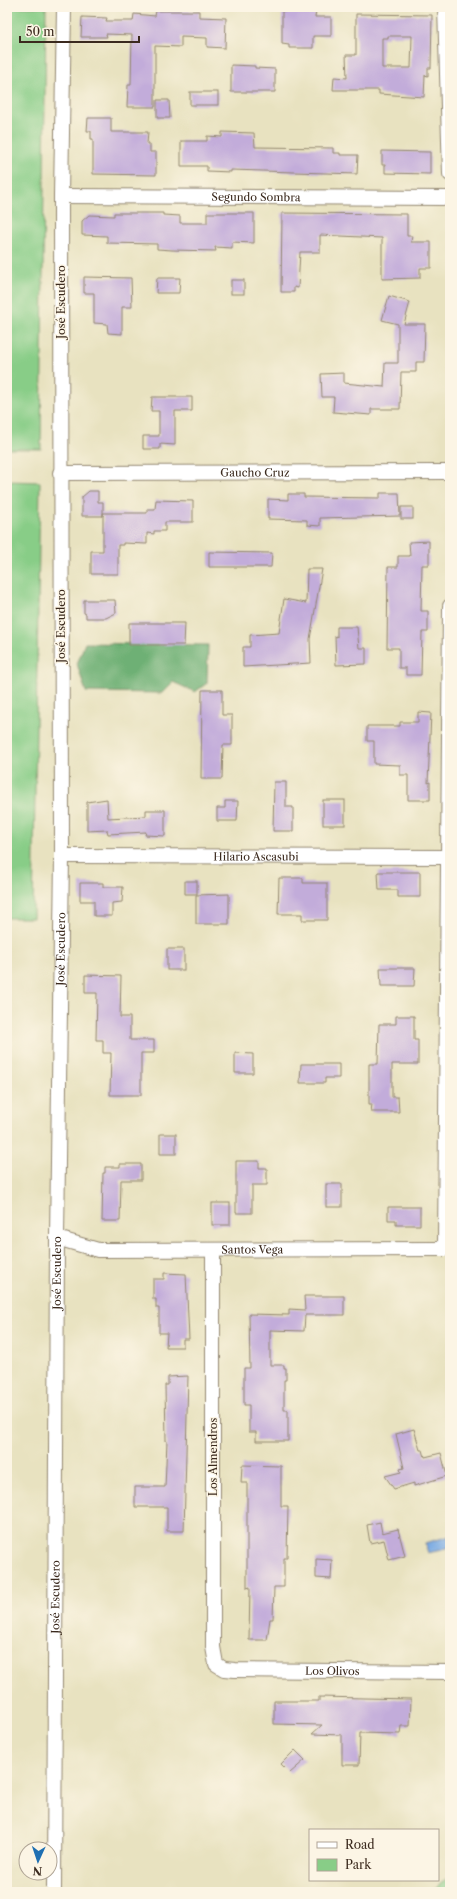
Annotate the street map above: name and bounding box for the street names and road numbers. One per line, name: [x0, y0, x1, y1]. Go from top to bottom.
street label: Segundo Sombra: [211, 190, 301, 204]
street label: José Escudero: [54, 265, 68, 341]
street label: Gaucho Cruz: [220, 465, 290, 480]
street label: José Escudero: [54, 589, 68, 665]
street label: Hilario Ascasubi: [213, 849, 299, 864]
street label: José Escudero: [53, 912, 68, 988]
street label: José Escudero: [50, 1236, 64, 1312]
street label: Santos Vega: [221, 1242, 283, 1257]
street label: Los Almendros: [206, 1417, 220, 1496]
street label: José Escudero: [48, 1560, 63, 1636]
street label: Los Olivos: [305, 1664, 360, 1678]

